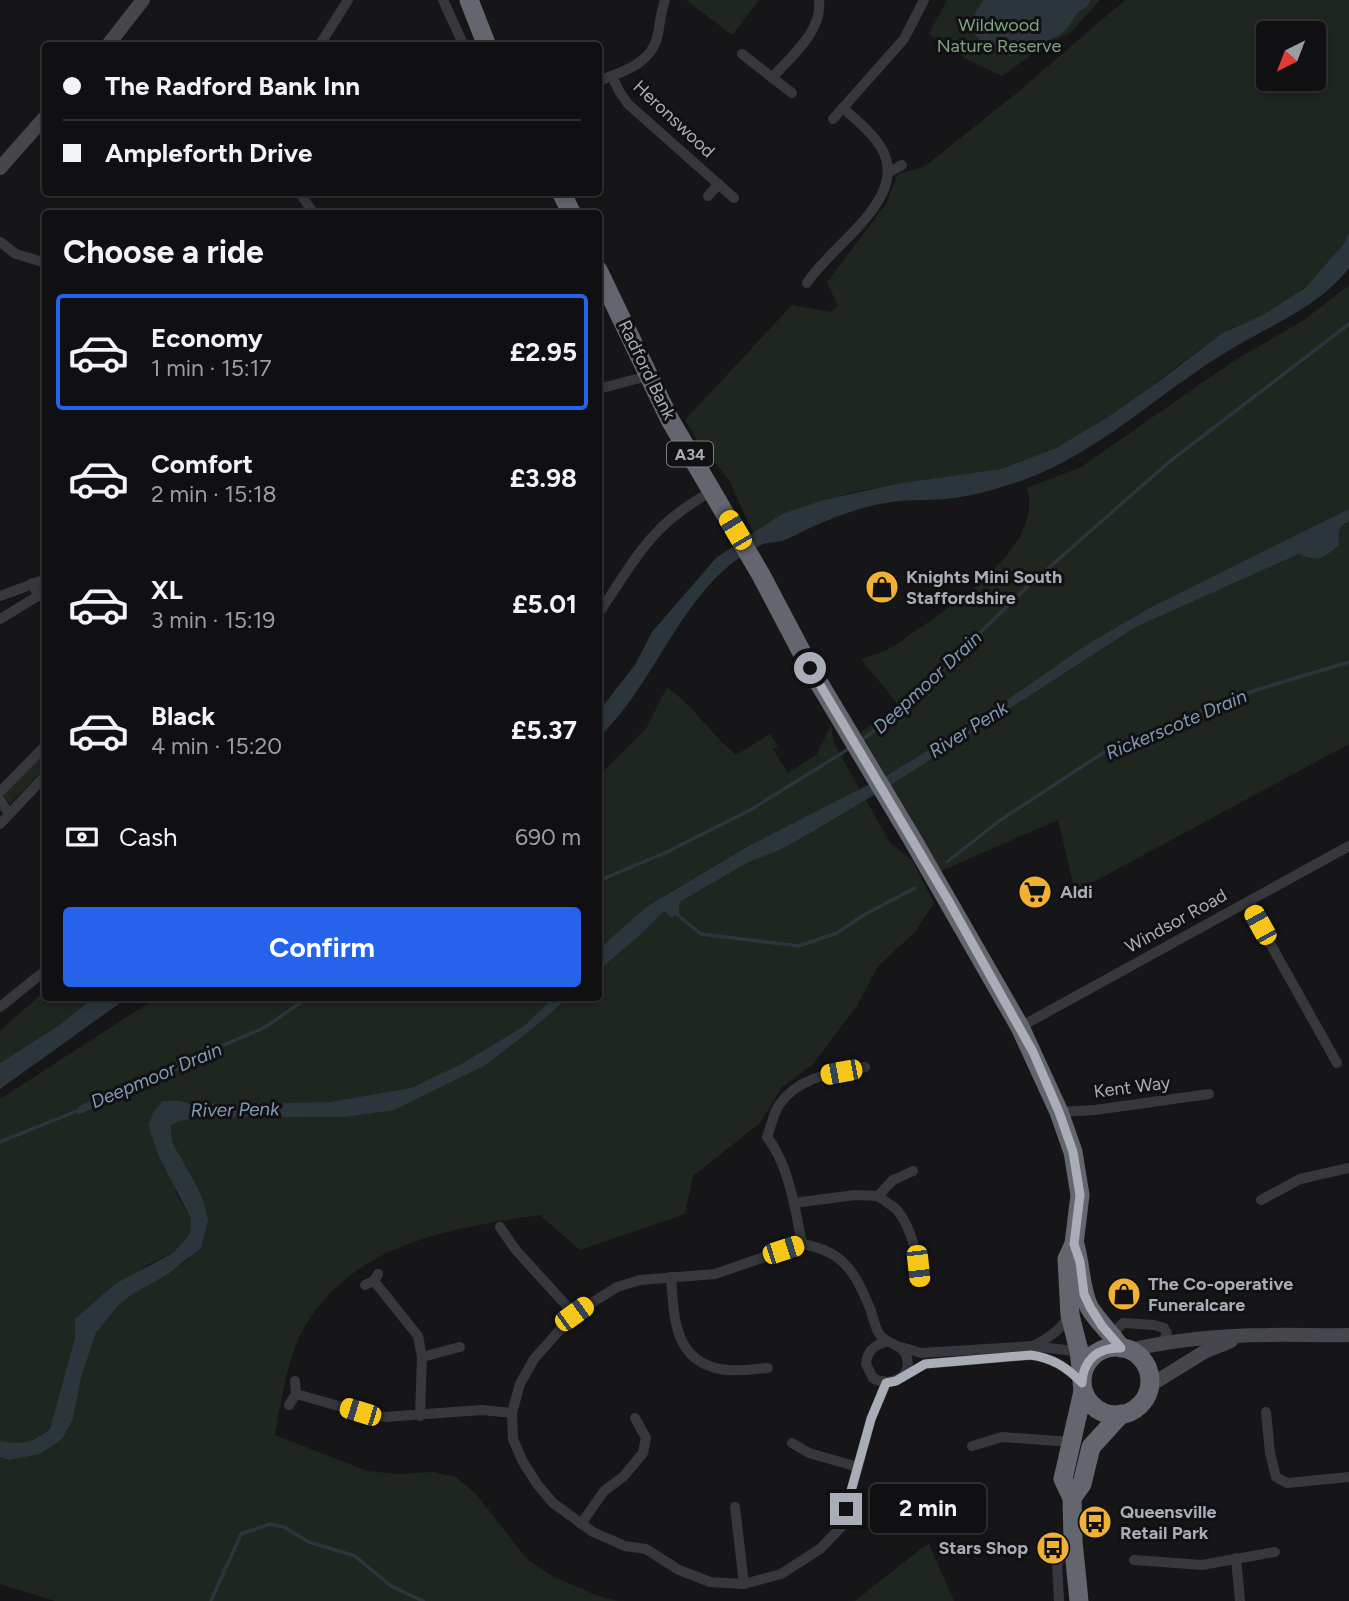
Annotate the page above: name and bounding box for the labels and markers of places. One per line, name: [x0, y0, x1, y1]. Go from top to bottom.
place label: Knights Mini South Staffordshire: [906, 566, 1062, 609]
shop icon: Knights Mini South Staffordshire: [863, 568, 901, 606]
supermarket icon: Aldi: [1016, 873, 1054, 911]
place label: Aldi: [1060, 881, 1093, 903]
place label: The Co-operative Funeralcare: [1148, 1273, 1293, 1316]
shop icon: The Co-operative Funeralcare: [1105, 1275, 1143, 1313]
place label: Queensville Retail Park: [1120, 1501, 1217, 1544]
bus stop icon: Queensville Retail Park: [1076, 1503, 1114, 1541]
bus stop icon: Stars Shop: [1034, 1529, 1072, 1567]
place label: Stars Shop: [938, 1537, 1028, 1559]

